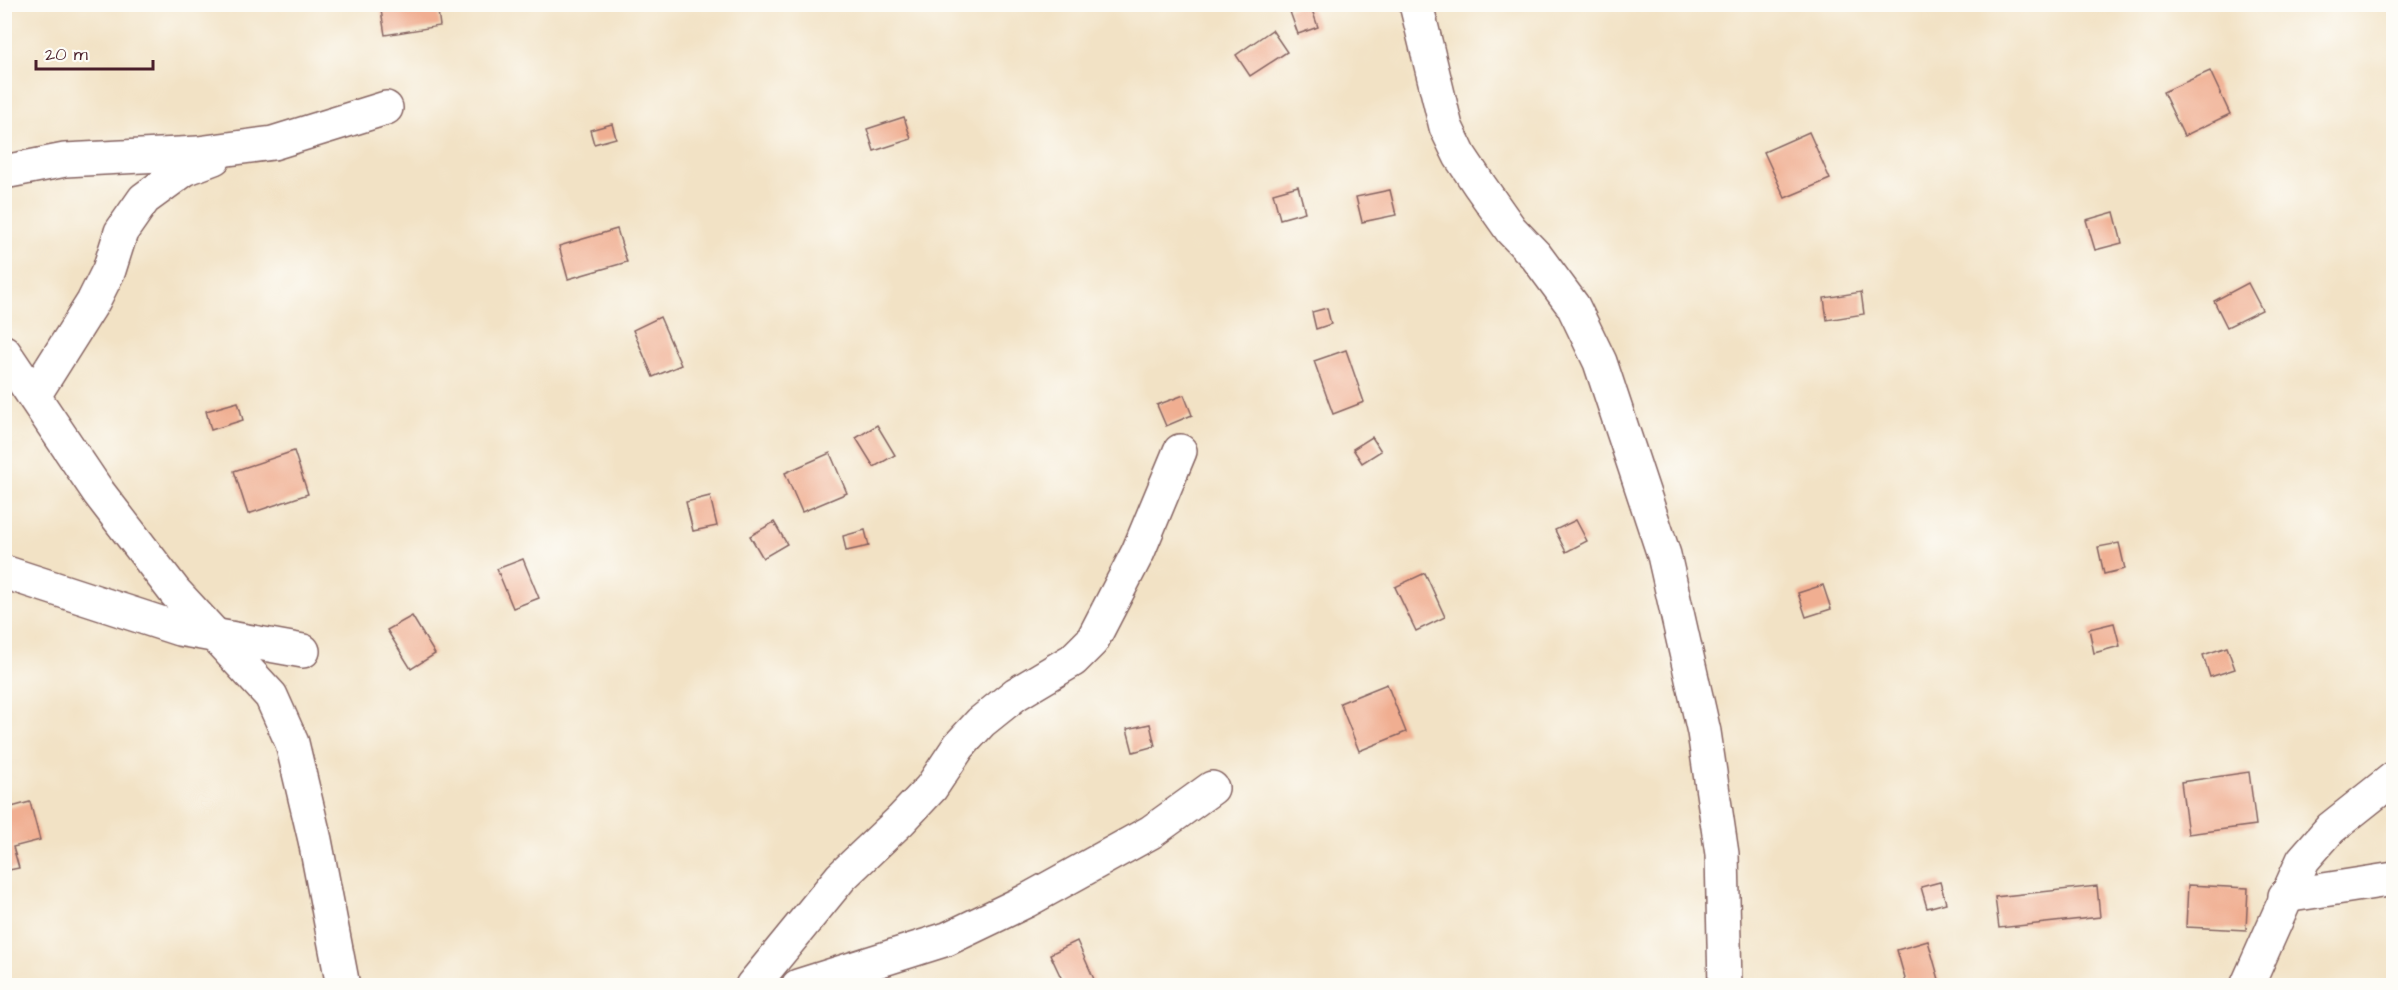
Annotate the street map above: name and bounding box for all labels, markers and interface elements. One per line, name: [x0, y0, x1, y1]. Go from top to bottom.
scale bar: [36, 33, 153, 71]
text: 20 m: [45, 42, 88, 67]

